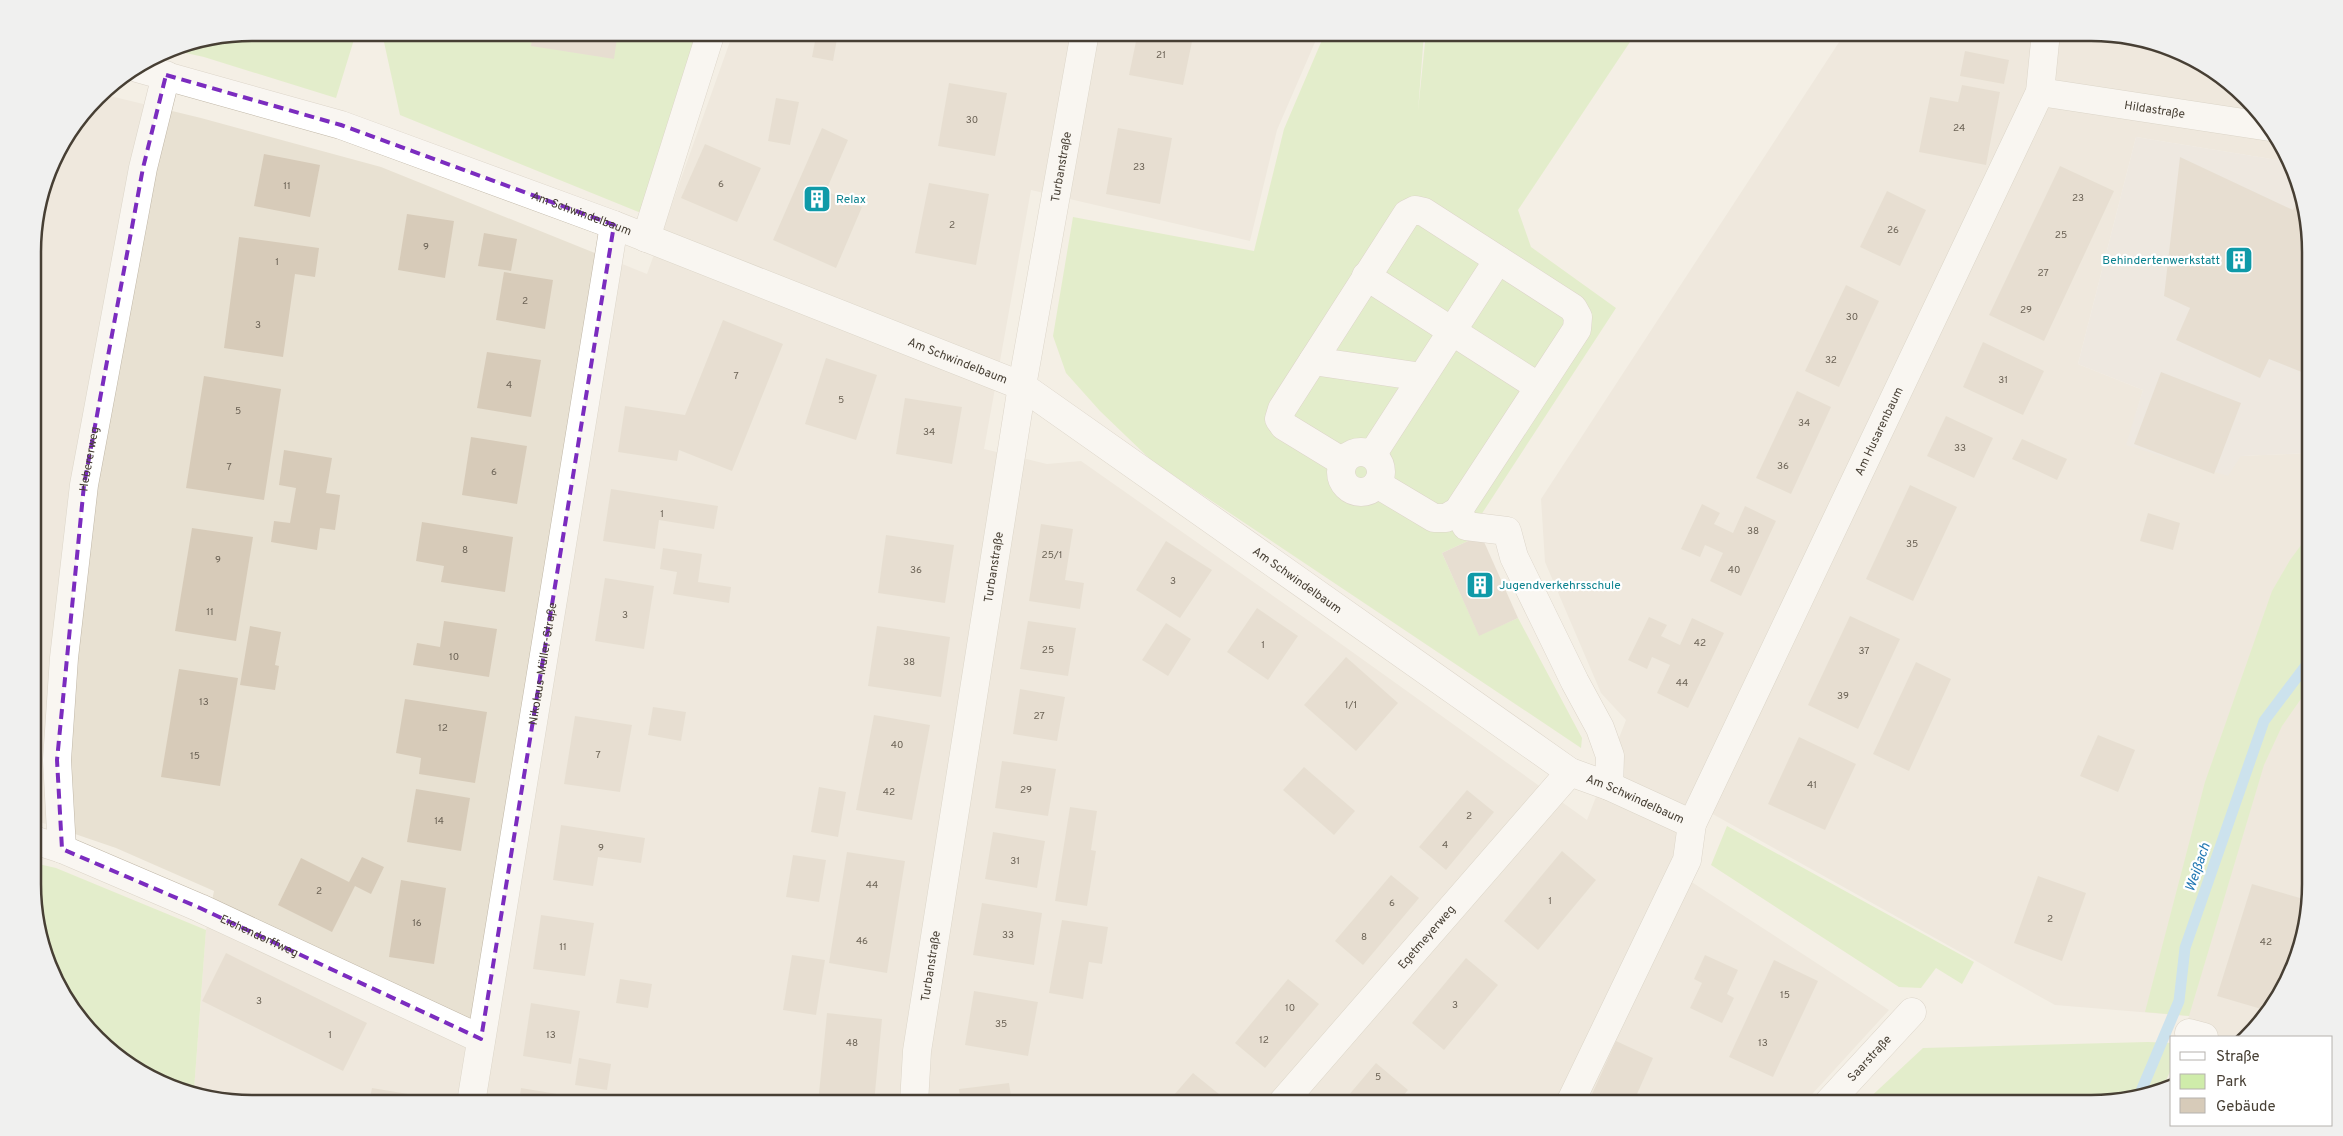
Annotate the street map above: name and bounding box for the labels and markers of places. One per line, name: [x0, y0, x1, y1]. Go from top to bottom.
building icon: Relax: [802, 184, 832, 214]
place label: Relax: [836, 192, 866, 208]
building icon: Behindertenwerkstatt: [2224, 245, 2254, 275]
place label: Behindertenwerkstatt: [2102, 253, 2220, 269]
building icon: Jugendverkehrsschule: [1465, 570, 1495, 600]
place label: Jugendverkehrsschule: [1499, 578, 1621, 594]

